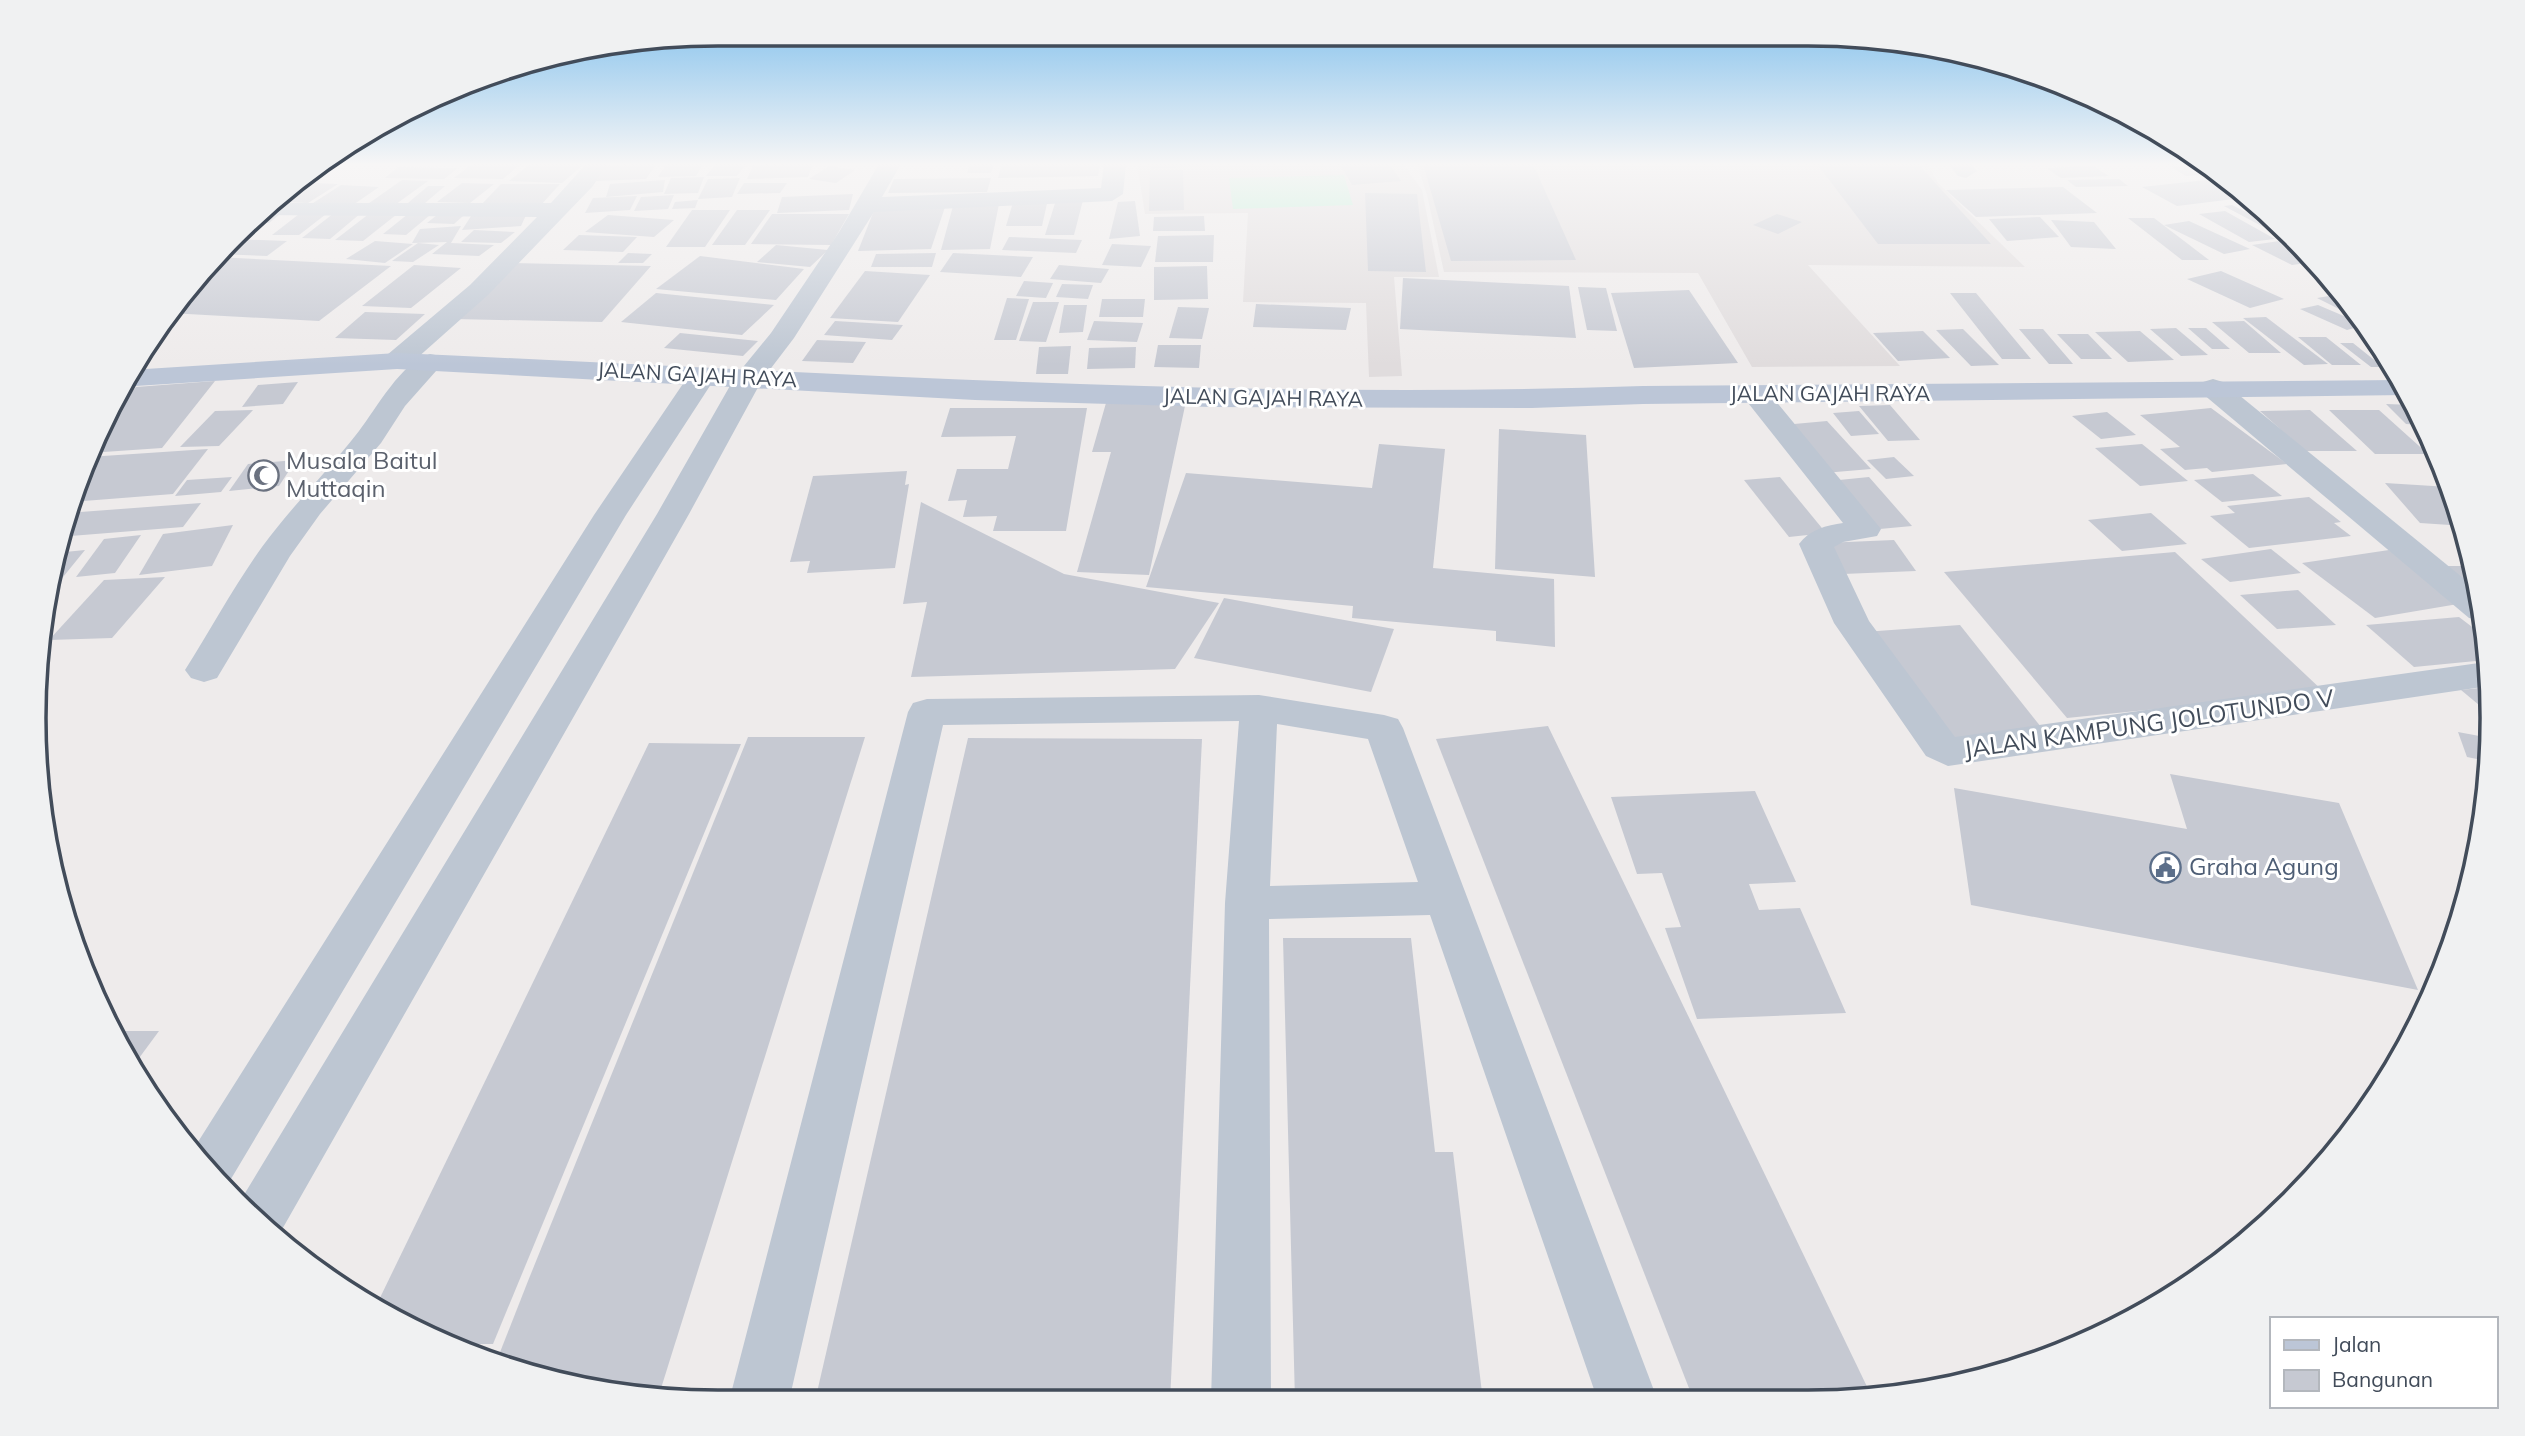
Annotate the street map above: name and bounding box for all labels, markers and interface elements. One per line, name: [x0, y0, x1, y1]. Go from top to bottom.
street label: JALAN GAJAH RAYA: [596, 356, 798, 392]
street label: JALAN GAJAH RAYA: [1730, 380, 1931, 406]
street label: JALAN GAJAH RAYA: [1163, 382, 1364, 412]
place label: Musala Baitul Muttaqin: [286, 445, 438, 503]
mosque icon: Musala Baitul Muttaqin: [246, 458, 280, 492]
street label: JALAN KAMPUNG JOLOTUNDO V: [1962, 682, 2336, 764]
public building icon: Graha Agung: [2149, 850, 2183, 884]
place label: Graha Agung: [2189, 851, 2339, 881]
legend: [2270, 1317, 2497, 1408]
text: Jalan: [2332, 1331, 2381, 1357]
text: Bangunan: [2332, 1366, 2433, 1392]

